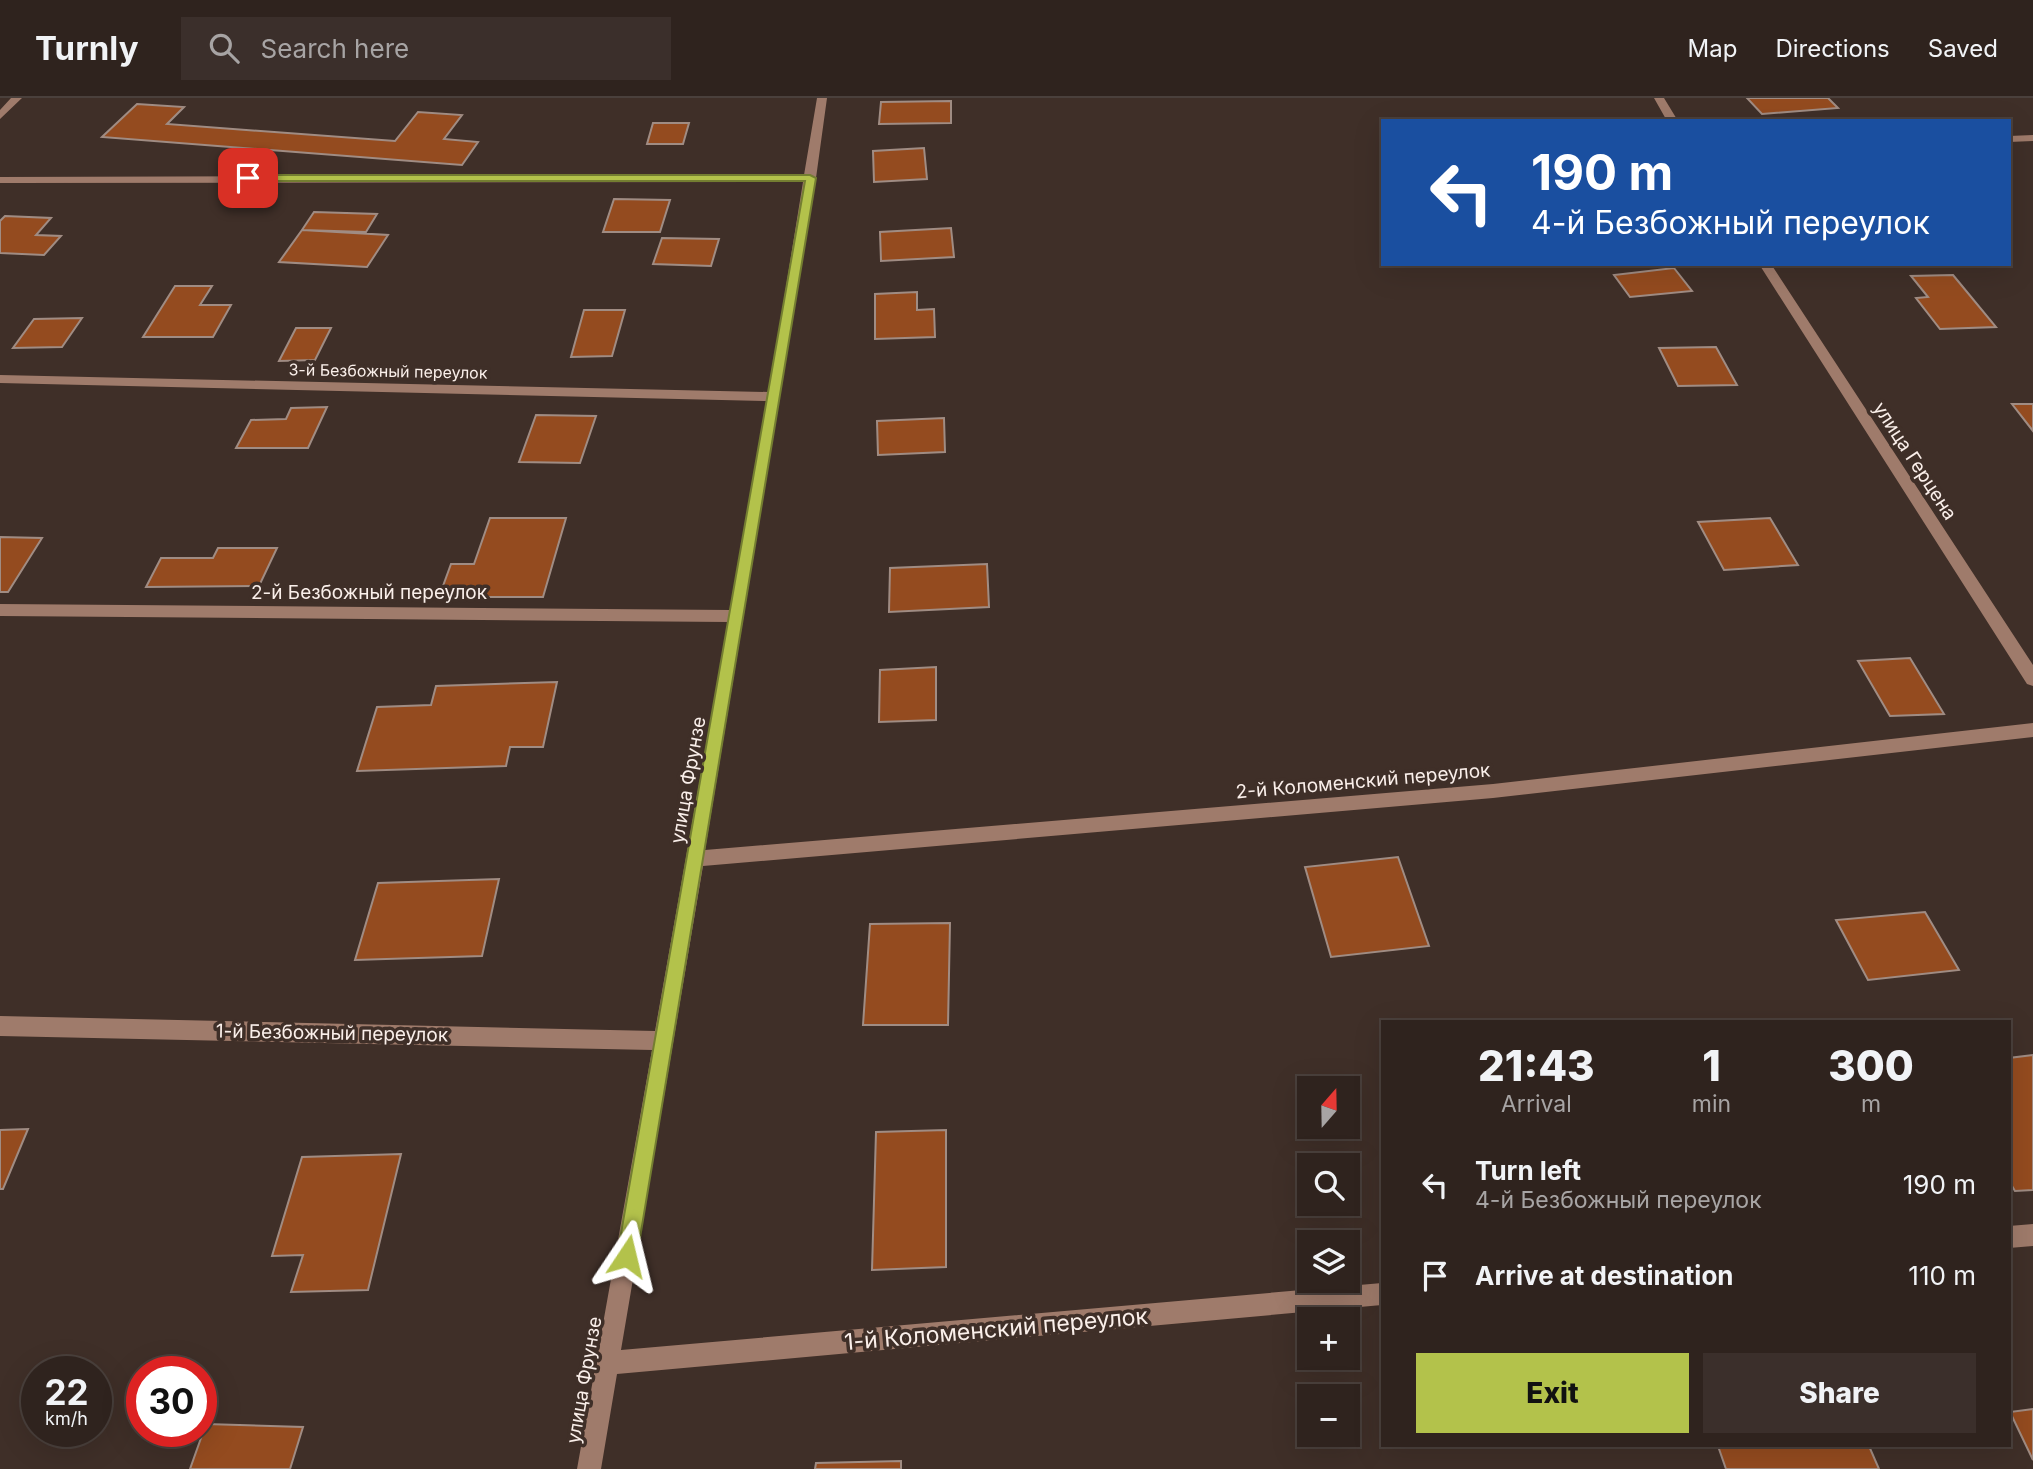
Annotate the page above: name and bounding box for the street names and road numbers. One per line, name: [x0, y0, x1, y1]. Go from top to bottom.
street label: 3-й Безбожный переулок: [288, 359, 488, 383]
street label: улица Герцена: [1868, 398, 1962, 524]
street label: 2-й Безбожный переулок: [251, 581, 488, 604]
street label: улица Фрунзе: [665, 715, 711, 845]
street label: 2-й Коломенский переулок: [1235, 758, 1492, 804]
street label: 1-й Безбожный переулок: [216, 1019, 449, 1047]
street label: 1-й Коломенский переулок: [843, 1302, 1150, 1356]
street label: улица Фрунзе: [561, 1315, 607, 1445]

